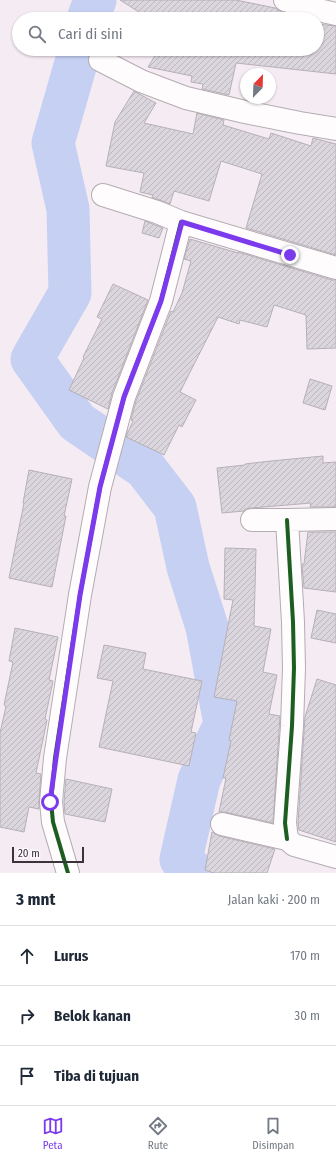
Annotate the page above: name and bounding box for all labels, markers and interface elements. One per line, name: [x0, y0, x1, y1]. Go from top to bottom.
search box: [12, 12, 324, 56]
icon: search: [26, 23, 48, 45]
text: Cari di sini: [58, 25, 123, 43]
north arrow: [240, 68, 276, 104]
route end: [281, 246, 299, 264]
route start: [41, 793, 59, 811]
scale bar: [12, 845, 84, 864]
text: 20 m: [18, 847, 40, 860]
text: 3 mnt: [16, 889, 55, 910]
text: Jalan kaki · 200 m: [228, 892, 320, 907]
icon: ahead: [16, 945, 38, 967]
text: Lurus: [54, 947, 88, 965]
text: 170 m: [290, 948, 320, 963]
icon: right: [16, 1005, 38, 1027]
text: Belok kanan: [54, 1007, 131, 1025]
text: 30 m: [294, 1008, 320, 1023]
icon: arrive: [16, 1065, 38, 1087]
text: Tiba di tujuan: [54, 1067, 139, 1085]
tab: Peta: [42, 1115, 64, 1152]
tab: Rute: [147, 1115, 169, 1152]
tab: Disimpan: [252, 1115, 294, 1152]

